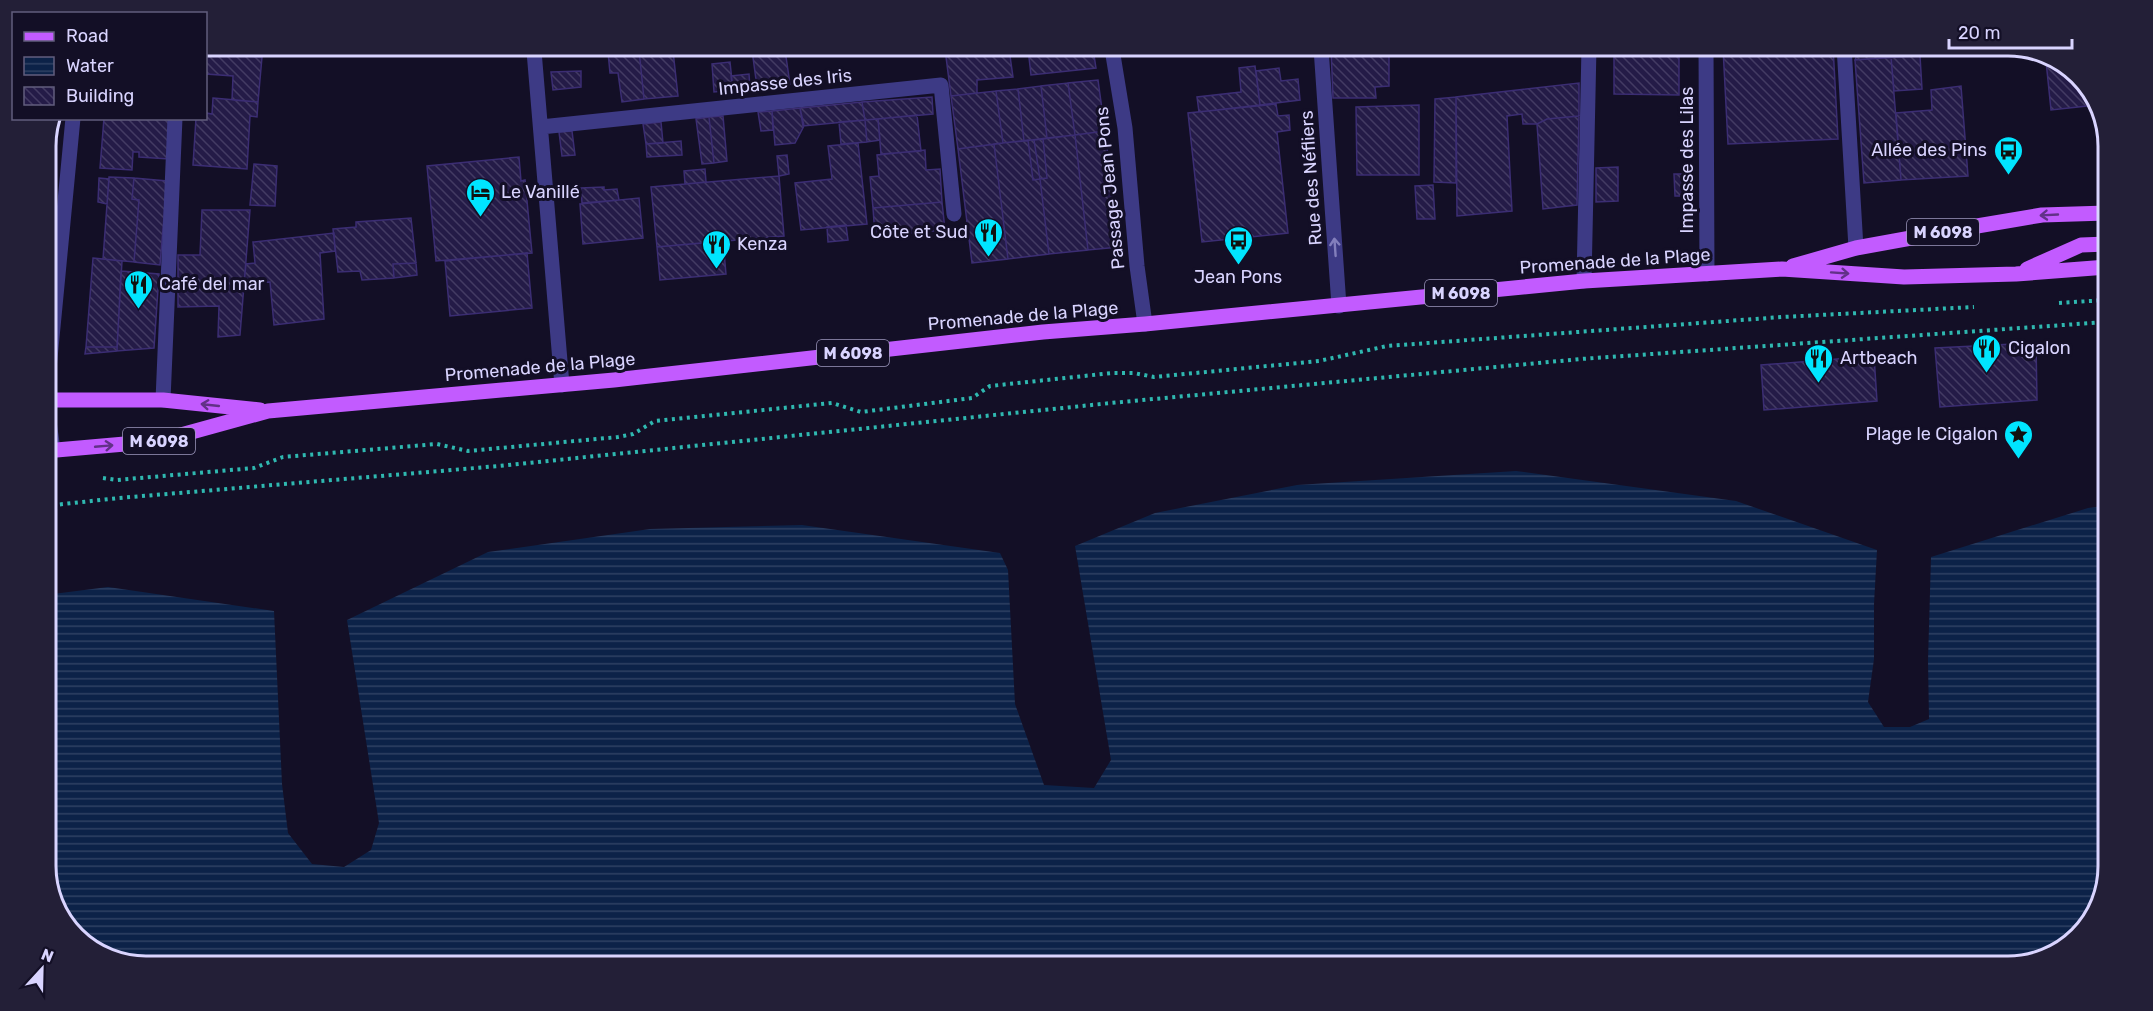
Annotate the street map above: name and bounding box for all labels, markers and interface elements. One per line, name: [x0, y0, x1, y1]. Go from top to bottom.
legend: [12, 12, 207, 120]
scale bar: [1949, 12, 2072, 50]
text: 20 m: [1958, 22, 2000, 44]
text: Road: [66, 25, 109, 47]
text: Water: [66, 55, 114, 77]
street label: Impasse des Iris: [717, 64, 853, 100]
text: Building: [66, 85, 134, 107]
street label: Impasse des Lilas: [1676, 87, 1698, 233]
street label: Passage Jean Pons: [1091, 106, 1129, 270]
street label: Rue des Néfliers: [1295, 110, 1327, 246]
bus stop icon: Allée des Pins: [1992, 134, 2024, 176]
place label: Allée des Pins: [1871, 139, 1987, 161]
hotel icon: Le Vanillé: [464, 176, 496, 218]
place label: Le Vanillé: [501, 181, 580, 203]
one-way arrow: [2039, 210, 2059, 221]
restaurant icon: Côte et Sud: [973, 216, 1005, 258]
road number: M 6098: [1907, 219, 1979, 245]
place label: Côte et Sud: [870, 221, 968, 243]
bus stop icon: Jean Pons: [1222, 224, 1254, 266]
restaurant icon: Kenza: [700, 228, 732, 270]
place label: Kenza: [737, 233, 787, 255]
one-way arrow: [1329, 238, 1340, 258]
street label: Promenade de la Plage: [1519, 243, 1711, 279]
place label: Jean Pons: [1194, 266, 1282, 288]
one-way arrow: [1830, 267, 1850, 278]
restaurant icon: Café del mar: [122, 268, 154, 310]
place label: Café del mar: [159, 273, 265, 295]
road number: M 6098: [1425, 280, 1497, 306]
street label: Promenade de la Plage: [927, 297, 1119, 335]
restaurant icon: Cigalon: [1971, 332, 2003, 374]
place label: Cigalon: [2008, 337, 2071, 359]
road number: M 6098: [817, 340, 889, 366]
restaurant icon: Artbeach: [1803, 342, 1835, 384]
place label: Artbeach: [1840, 347, 1918, 369]
street label: Promenade de la Plage: [444, 348, 636, 386]
one-way arrow: [201, 399, 221, 410]
place icon: Plage le Cigalon: [2003, 418, 2035, 460]
place label: Plage le Cigalon: [1865, 423, 1998, 445]
road number: M 6098: [123, 428, 195, 454]
one-way arrow: [93, 440, 113, 451]
north arrow: [12, 939, 72, 999]
text: N: [39, 945, 56, 967]

